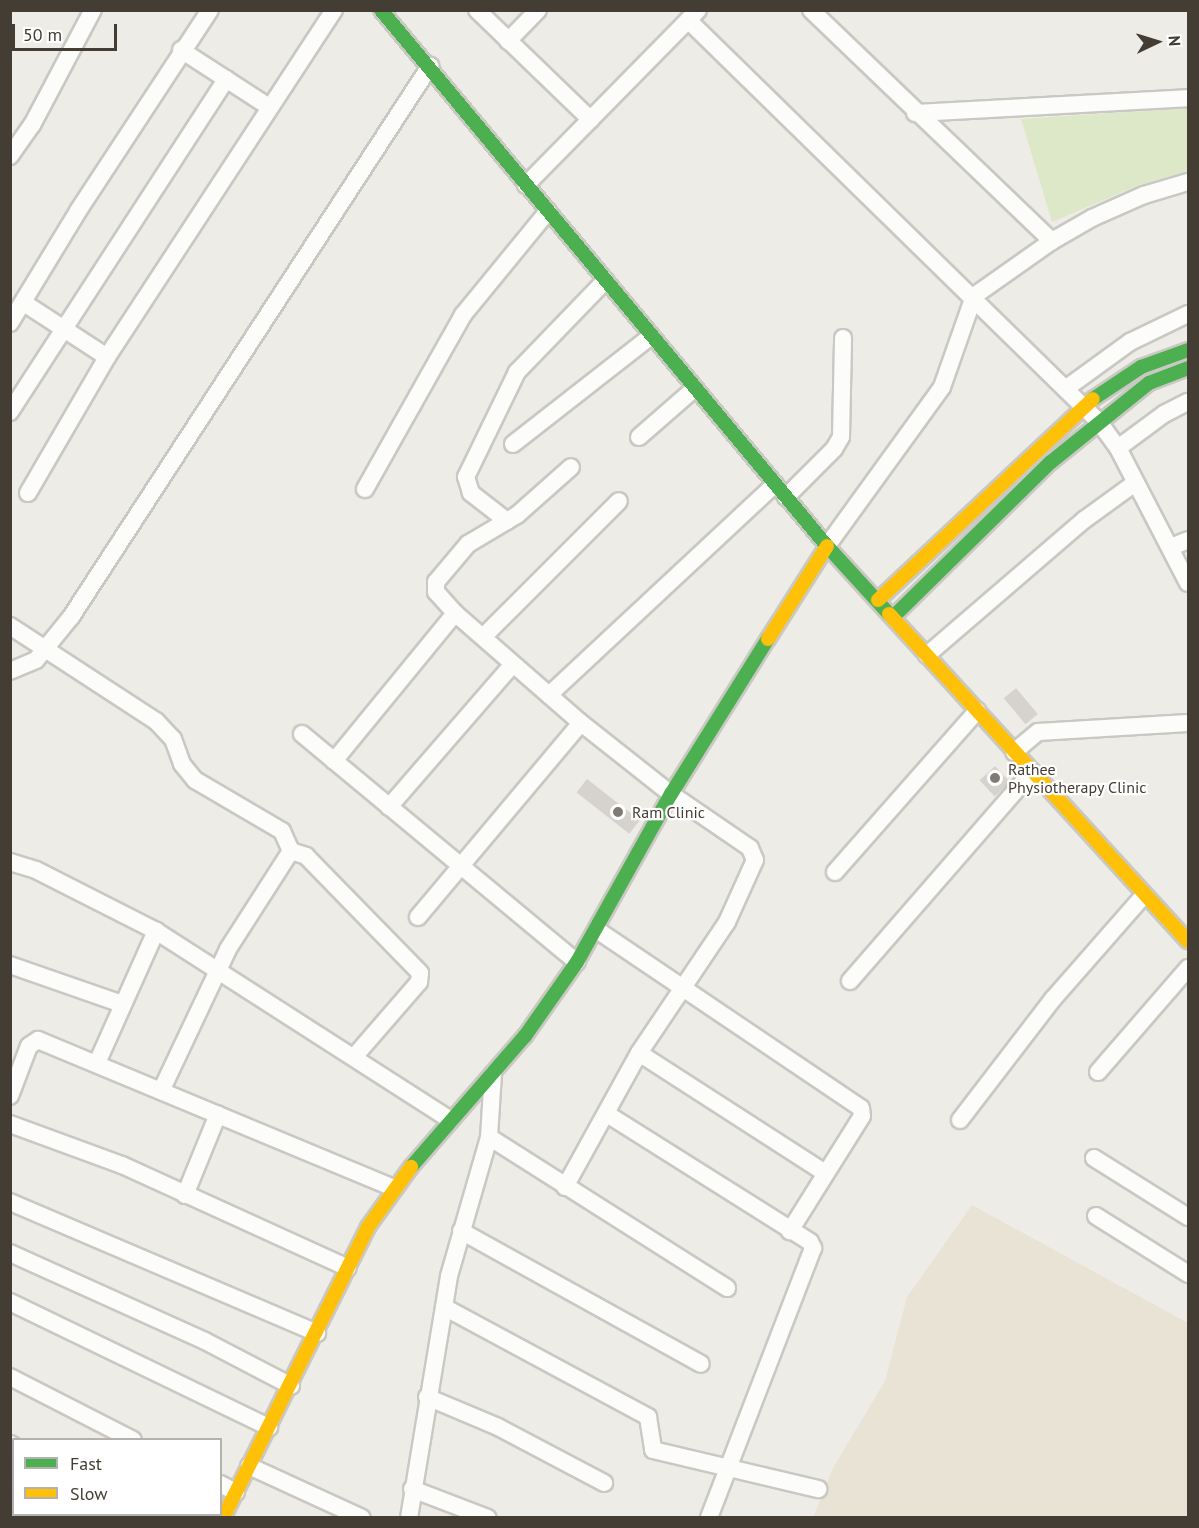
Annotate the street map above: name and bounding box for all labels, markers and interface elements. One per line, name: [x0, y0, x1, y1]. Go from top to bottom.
scale bar: [15, 12, 120, 50]
north arrow: [1127, 12, 1187, 72]
text: 50 m: [23, 23, 62, 46]
text: N: [1165, 35, 1185, 47]
place label: Rathee Physiotherapy Clinic: [1008, 759, 1147, 797]
marker: Rathee Physiotherapy Clinic: [986, 769, 1004, 787]
place label: Ram Clinic: [632, 802, 705, 822]
marker: Ram Clinic: [609, 803, 627, 821]
legend: [12, 1438, 222, 1516]
text: Fast: [70, 1452, 102, 1475]
text: Slow: [70, 1482, 108, 1505]

